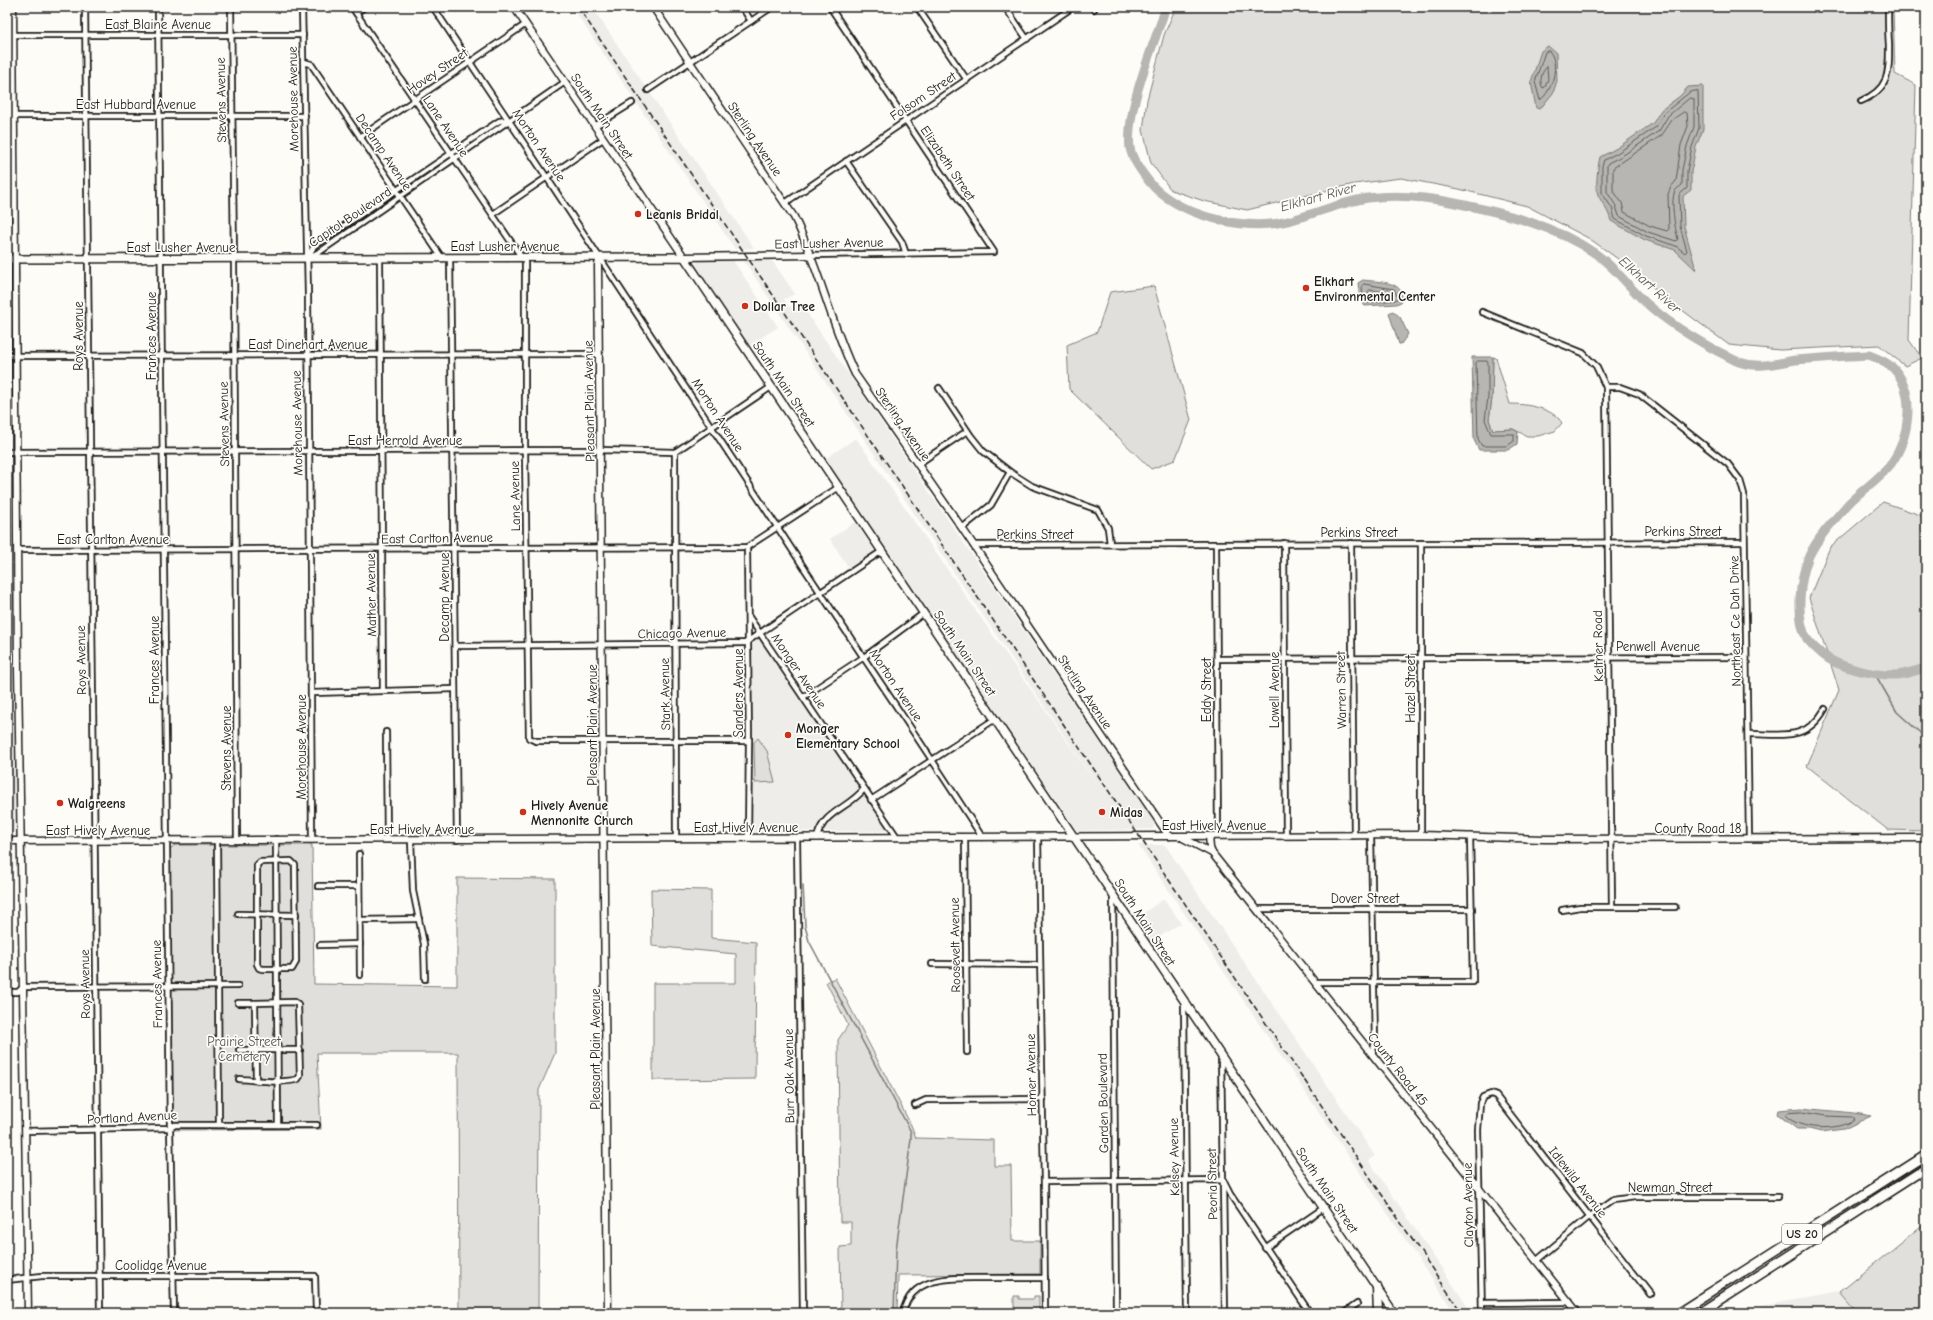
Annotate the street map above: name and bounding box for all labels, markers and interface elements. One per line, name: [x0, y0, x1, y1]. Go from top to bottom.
street label: East Blaine Avenue: [105, 17, 212, 32]
street label: Hovey Street: [404, 44, 471, 97]
street label: Morehouse Avenue: [285, 46, 301, 152]
street label: Stevens Avenue: [213, 57, 229, 143]
street label: Folsom Street: [887, 68, 960, 124]
street label: South Main Street: [568, 70, 637, 163]
street label: Lane Avenue: [420, 93, 472, 160]
street label: East Hubbard Avenue: [76, 97, 197, 112]
street label: Sterling Avenue: [725, 99, 786, 179]
street label: Morton Avenue: [509, 106, 569, 185]
street label: Decamp Avenue: [353, 111, 415, 194]
street label: Elizabeth Street: [918, 123, 979, 204]
water label: Elkhart River: [1278, 178, 1359, 215]
street label: Capitol Boulevard: [306, 184, 394, 250]
place label: Leanis Bridal: [646, 207, 719, 222]
marker: Leanis Bridal: [633, 209, 643, 219]
street label: East Lusher Avenue: [774, 235, 884, 251]
street label: East Lusher Avenue: [451, 239, 560, 254]
street label: East Lusher Avenue: [127, 240, 236, 255]
water label: Elkhart River: [1615, 253, 1686, 318]
place label: Elkhart Environmental Center: [1314, 274, 1436, 304]
marker: Elkhart Environmental Center: [1301, 283, 1311, 293]
street label: Frances Avenue: [144, 291, 159, 380]
place label: Dollar Tree: [753, 299, 815, 314]
street label: Roys Avenue: [71, 301, 86, 371]
marker: Dollar Tree: [740, 301, 750, 311]
street label: East Dinehart Avenue: [248, 337, 368, 352]
street label: South Main Street: [750, 338, 819, 431]
street label: Pleasant Plain Avenue: [580, 340, 598, 462]
street label: Morehouse Avenue: [289, 370, 305, 476]
street label: Morton Avenue: [689, 376, 747, 455]
street label: Stevens Avenue: [216, 381, 232, 467]
street label: Sterling Avenue: [872, 384, 934, 464]
street label: East Herrold Avenue: [348, 433, 463, 448]
street label: Lane Avenue: [507, 460, 523, 531]
street label: Perkins Street: [1644, 524, 1723, 539]
street label: Perkins Street: [1320, 525, 1399, 540]
street label: Perkins Street: [996, 527, 1075, 542]
street label: East Carlton Avenue: [381, 530, 494, 546]
street label: East Carlton Avenue: [57, 532, 170, 547]
street label: Mather Avenue: [363, 552, 379, 637]
street label: Decamp Avenue: [437, 552, 452, 642]
street label: Northeast Ce Dah Drive: [1726, 555, 1744, 687]
street label: South Main Street: [931, 607, 1000, 700]
street label: Keltner Road: [1590, 610, 1606, 682]
street label: Frances Avenue: [147, 615, 162, 704]
street label: Roys Avenue: [73, 625, 89, 695]
street label: Chicago Avenue: [638, 625, 727, 641]
street label: Monger Avenue: [768, 631, 830, 712]
street label: Penwell Avenue: [1616, 639, 1701, 654]
street label: Morton Avenue: [866, 646, 926, 725]
street label: Sanders Avenue: [731, 648, 746, 737]
street label: Warren Street: [1333, 650, 1349, 729]
street label: Lowell Avenue: [1267, 651, 1282, 728]
street label: Sterling Avenue: [1055, 652, 1116, 732]
street label: Hazel Street: [1403, 654, 1418, 723]
street label: Stark Avenue: [657, 657, 673, 730]
street label: Eddy Street: [1199, 657, 1214, 722]
street label: Pleasant Plain Avenue: [585, 664, 600, 786]
street label: Morehouse Avenue: [294, 694, 309, 800]
street label: Stevens Avenue: [219, 705, 234, 791]
place label: Monger Elementary School: [796, 721, 900, 751]
marker: Monger Elementary School: [783, 730, 793, 740]
place label: Walgreens: [68, 796, 126, 811]
marker: Walgreens: [55, 798, 65, 808]
place label: Hively Avenue Mennonite Church: [531, 798, 633, 828]
place label: Midas: [1110, 805, 1143, 820]
marker: Hively Avenue Mennonite Church: [518, 807, 528, 817]
marker: Midas: [1097, 807, 1107, 817]
street label: East Hively Avenue: [1162, 818, 1267, 833]
street label: East Hively Avenue: [694, 820, 799, 835]
street label: County Road 18: [1655, 821, 1742, 836]
street label: East Hively Avenue: [370, 822, 475, 837]
street label: East Hively Avenue: [46, 823, 151, 838]
street label: South Main Street: [1111, 876, 1179, 969]
street label: Dover Street: [1331, 891, 1401, 906]
street label: Roosevelt Avenue: [947, 897, 963, 993]
street label: Frances Avenue: [149, 939, 165, 1028]
street label: Roys Avenue: [77, 949, 93, 1019]
street label: Pleasant Plain Avenue: [588, 988, 603, 1110]
street label: Burr Oak Avenue: [781, 1028, 797, 1123]
street label: County Road 45: [1365, 1030, 1431, 1108]
street label: Homer Avenue: [1023, 1033, 1039, 1116]
park label: Prairie Street Cemetery: [207, 1034, 282, 1064]
street label: Garden Boulevard: [1095, 1053, 1111, 1153]
street label: Portland Avenue: [87, 1107, 178, 1127]
street label: Kelsey Avenue: [1166, 1117, 1182, 1196]
street label: South Main Street: [1293, 1144, 1362, 1237]
street label: Idlewild Avenue: [1546, 1144, 1611, 1221]
street label: Peoria Street: [1204, 1147, 1220, 1220]
street label: Clayton Avenue: [1460, 1162, 1476, 1247]
street label: Newman Street: [1628, 1180, 1713, 1195]
road number: US 20: [1782, 1224, 1822, 1244]
street label: Coolidge Avenue: [115, 1258, 207, 1273]

